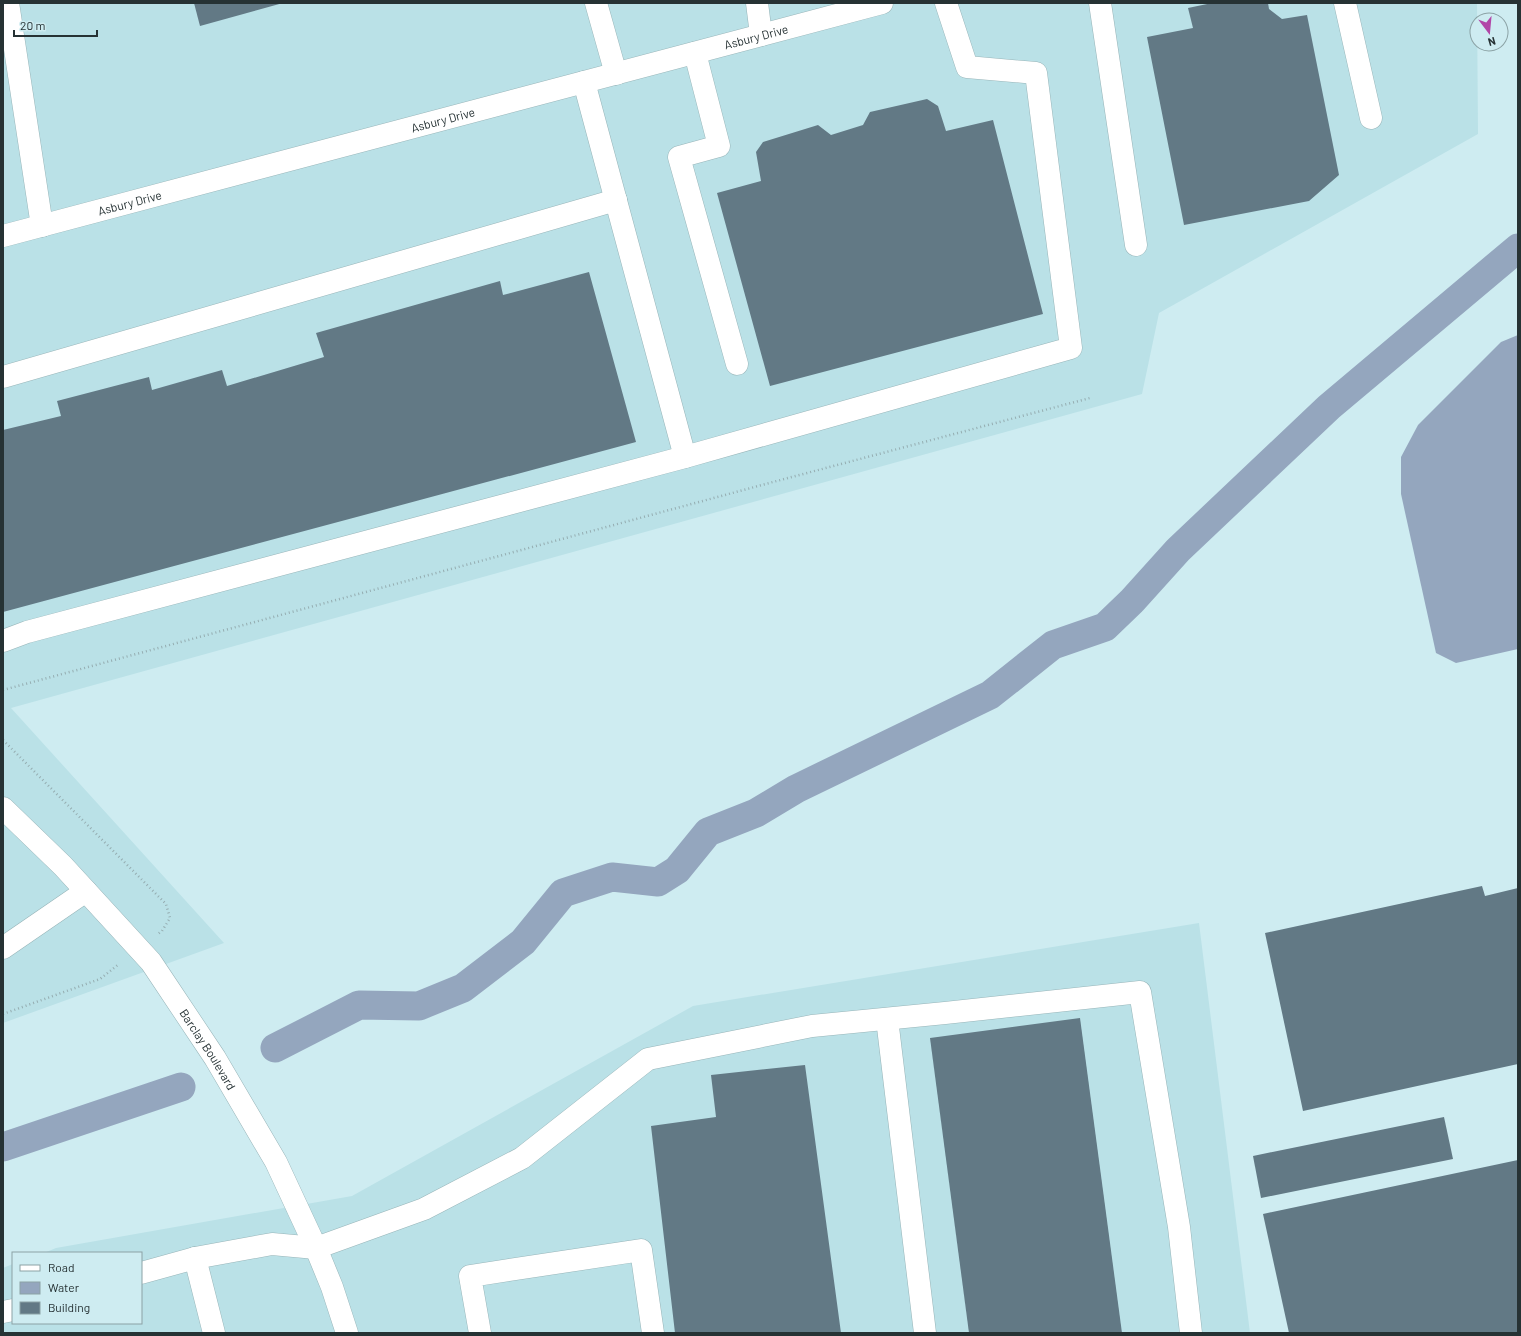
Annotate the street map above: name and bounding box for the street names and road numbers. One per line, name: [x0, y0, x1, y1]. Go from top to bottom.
street label: Asbury Drive: [723, 21, 789, 52]
street label: Asbury Drive: [409, 104, 476, 135]
street label: Asbury Drive: [96, 187, 163, 218]
street label: Barclay Boulevard: [177, 1006, 239, 1092]

